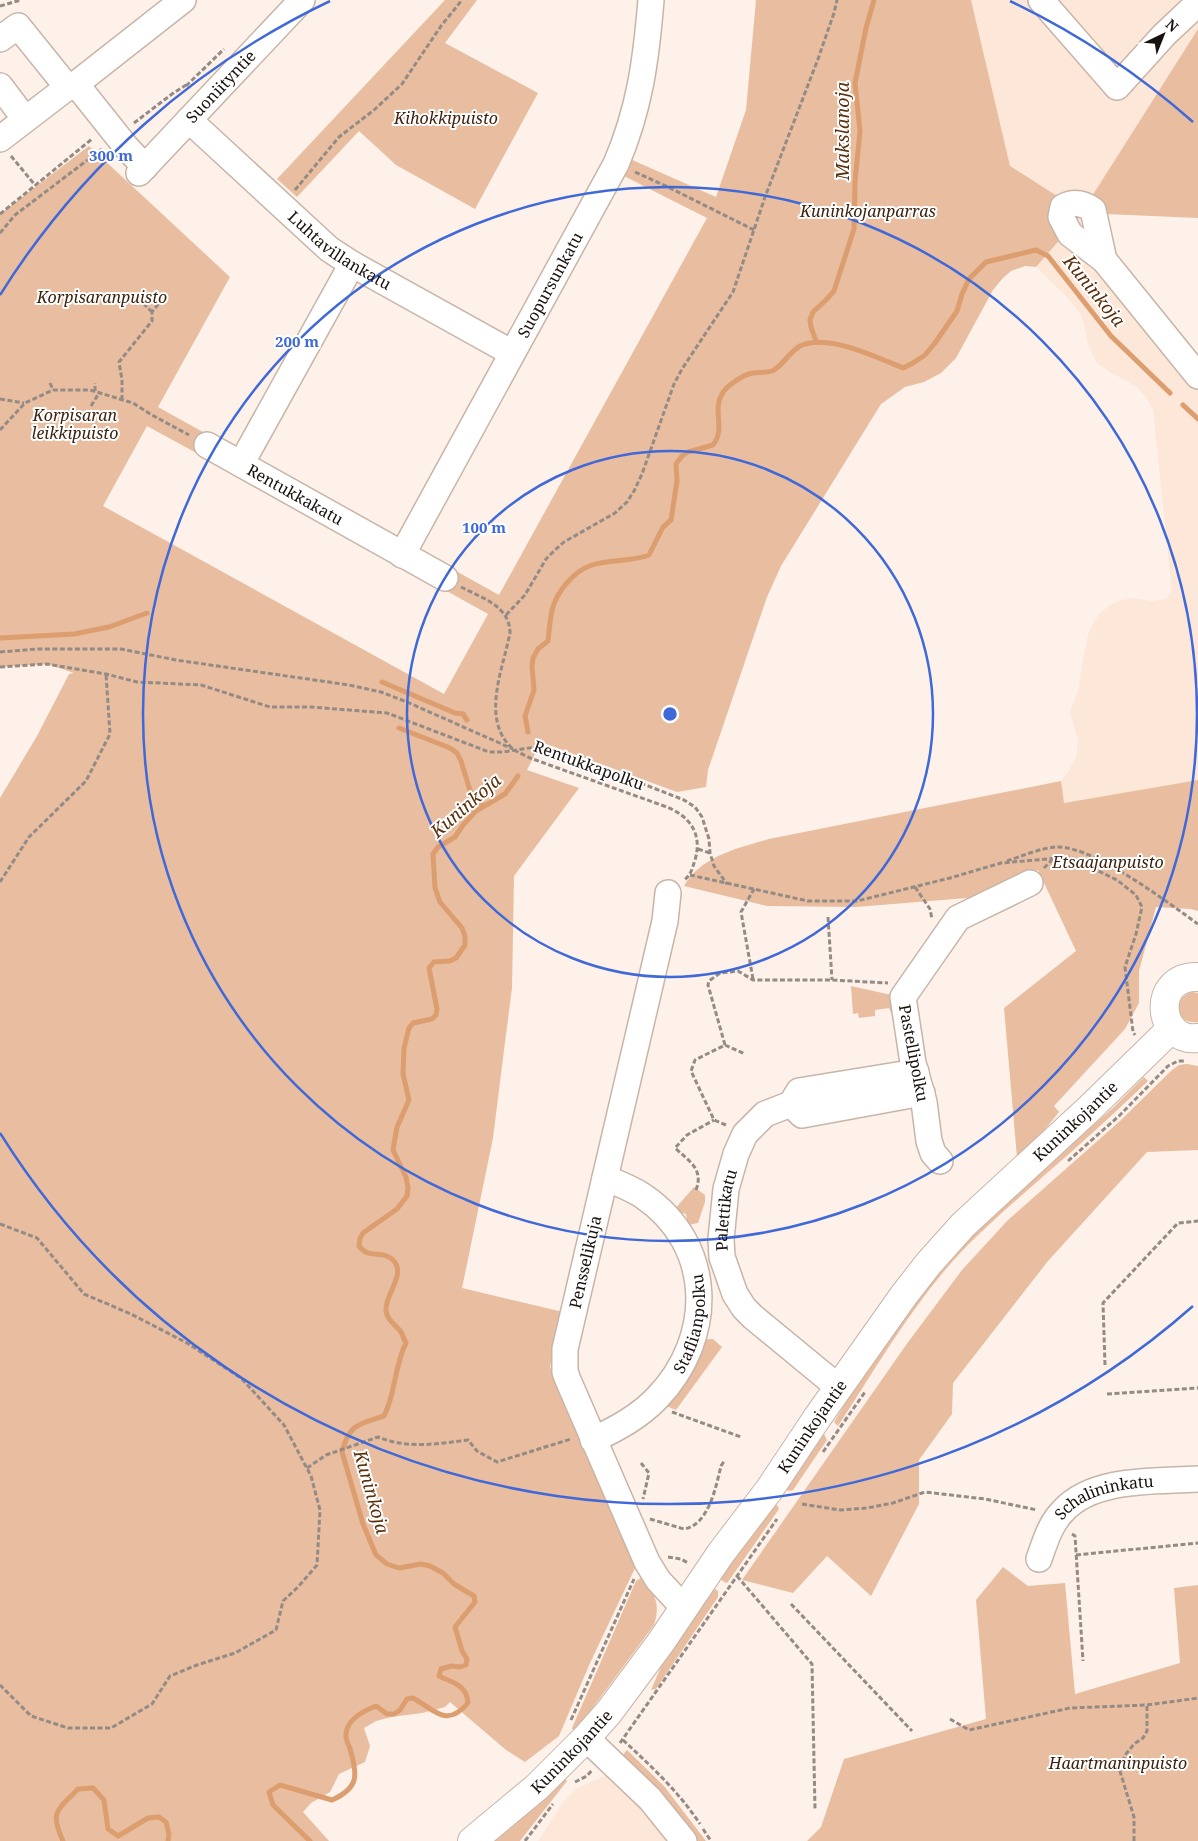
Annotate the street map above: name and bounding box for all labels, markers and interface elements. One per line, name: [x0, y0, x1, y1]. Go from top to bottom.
north arrow: [1138, 10, 1188, 60]
text: N: [1162, 14, 1183, 36]
street label: Suoniityntie: [181, 45, 261, 128]
water label: Makslanoja: [830, 81, 854, 181]
park label: Kihokkipuisto: [393, 107, 498, 129]
text: 300 m: [89, 145, 133, 165]
park label: Kuninkojanparras: [799, 200, 936, 222]
street label: Luhtavillankatu: [283, 206, 395, 295]
street label: Suopursunkatu: [512, 228, 588, 342]
water label: Kuninkoja: [1058, 249, 1132, 332]
park label: Korpisaranpuisto: [36, 286, 167, 308]
text: 200 m: [275, 331, 319, 351]
park label: Korpisaran leikkipuisto: [32, 404, 118, 444]
street label: Rentukkakatu: [243, 459, 347, 530]
text: 100 m: [462, 517, 506, 537]
centre of rings: [661, 705, 679, 723]
street label: Rentukkapolku: [531, 735, 647, 795]
water label: Kuninkoja: [424, 768, 506, 843]
park label: Etsaajanpuisto: [1051, 851, 1164, 873]
street label: Pastellipolku: [894, 1002, 934, 1104]
street label: Kuninkojantie: [1028, 1076, 1122, 1166]
street label: Palettikatu: [710, 1166, 742, 1252]
street label: Pensselikuja: [564, 1213, 606, 1311]
street label: Staflianpolku: [668, 1272, 710, 1378]
street label: Kuninkojantie: [772, 1375, 852, 1477]
water label: Kuninkoja: [348, 1446, 395, 1537]
street label: Schalininkatu: [1049, 1470, 1154, 1524]
street label: Kuninkojantie: [526, 1705, 617, 1798]
park label: Haartmaninpuisto: [1048, 1752, 1187, 1774]

